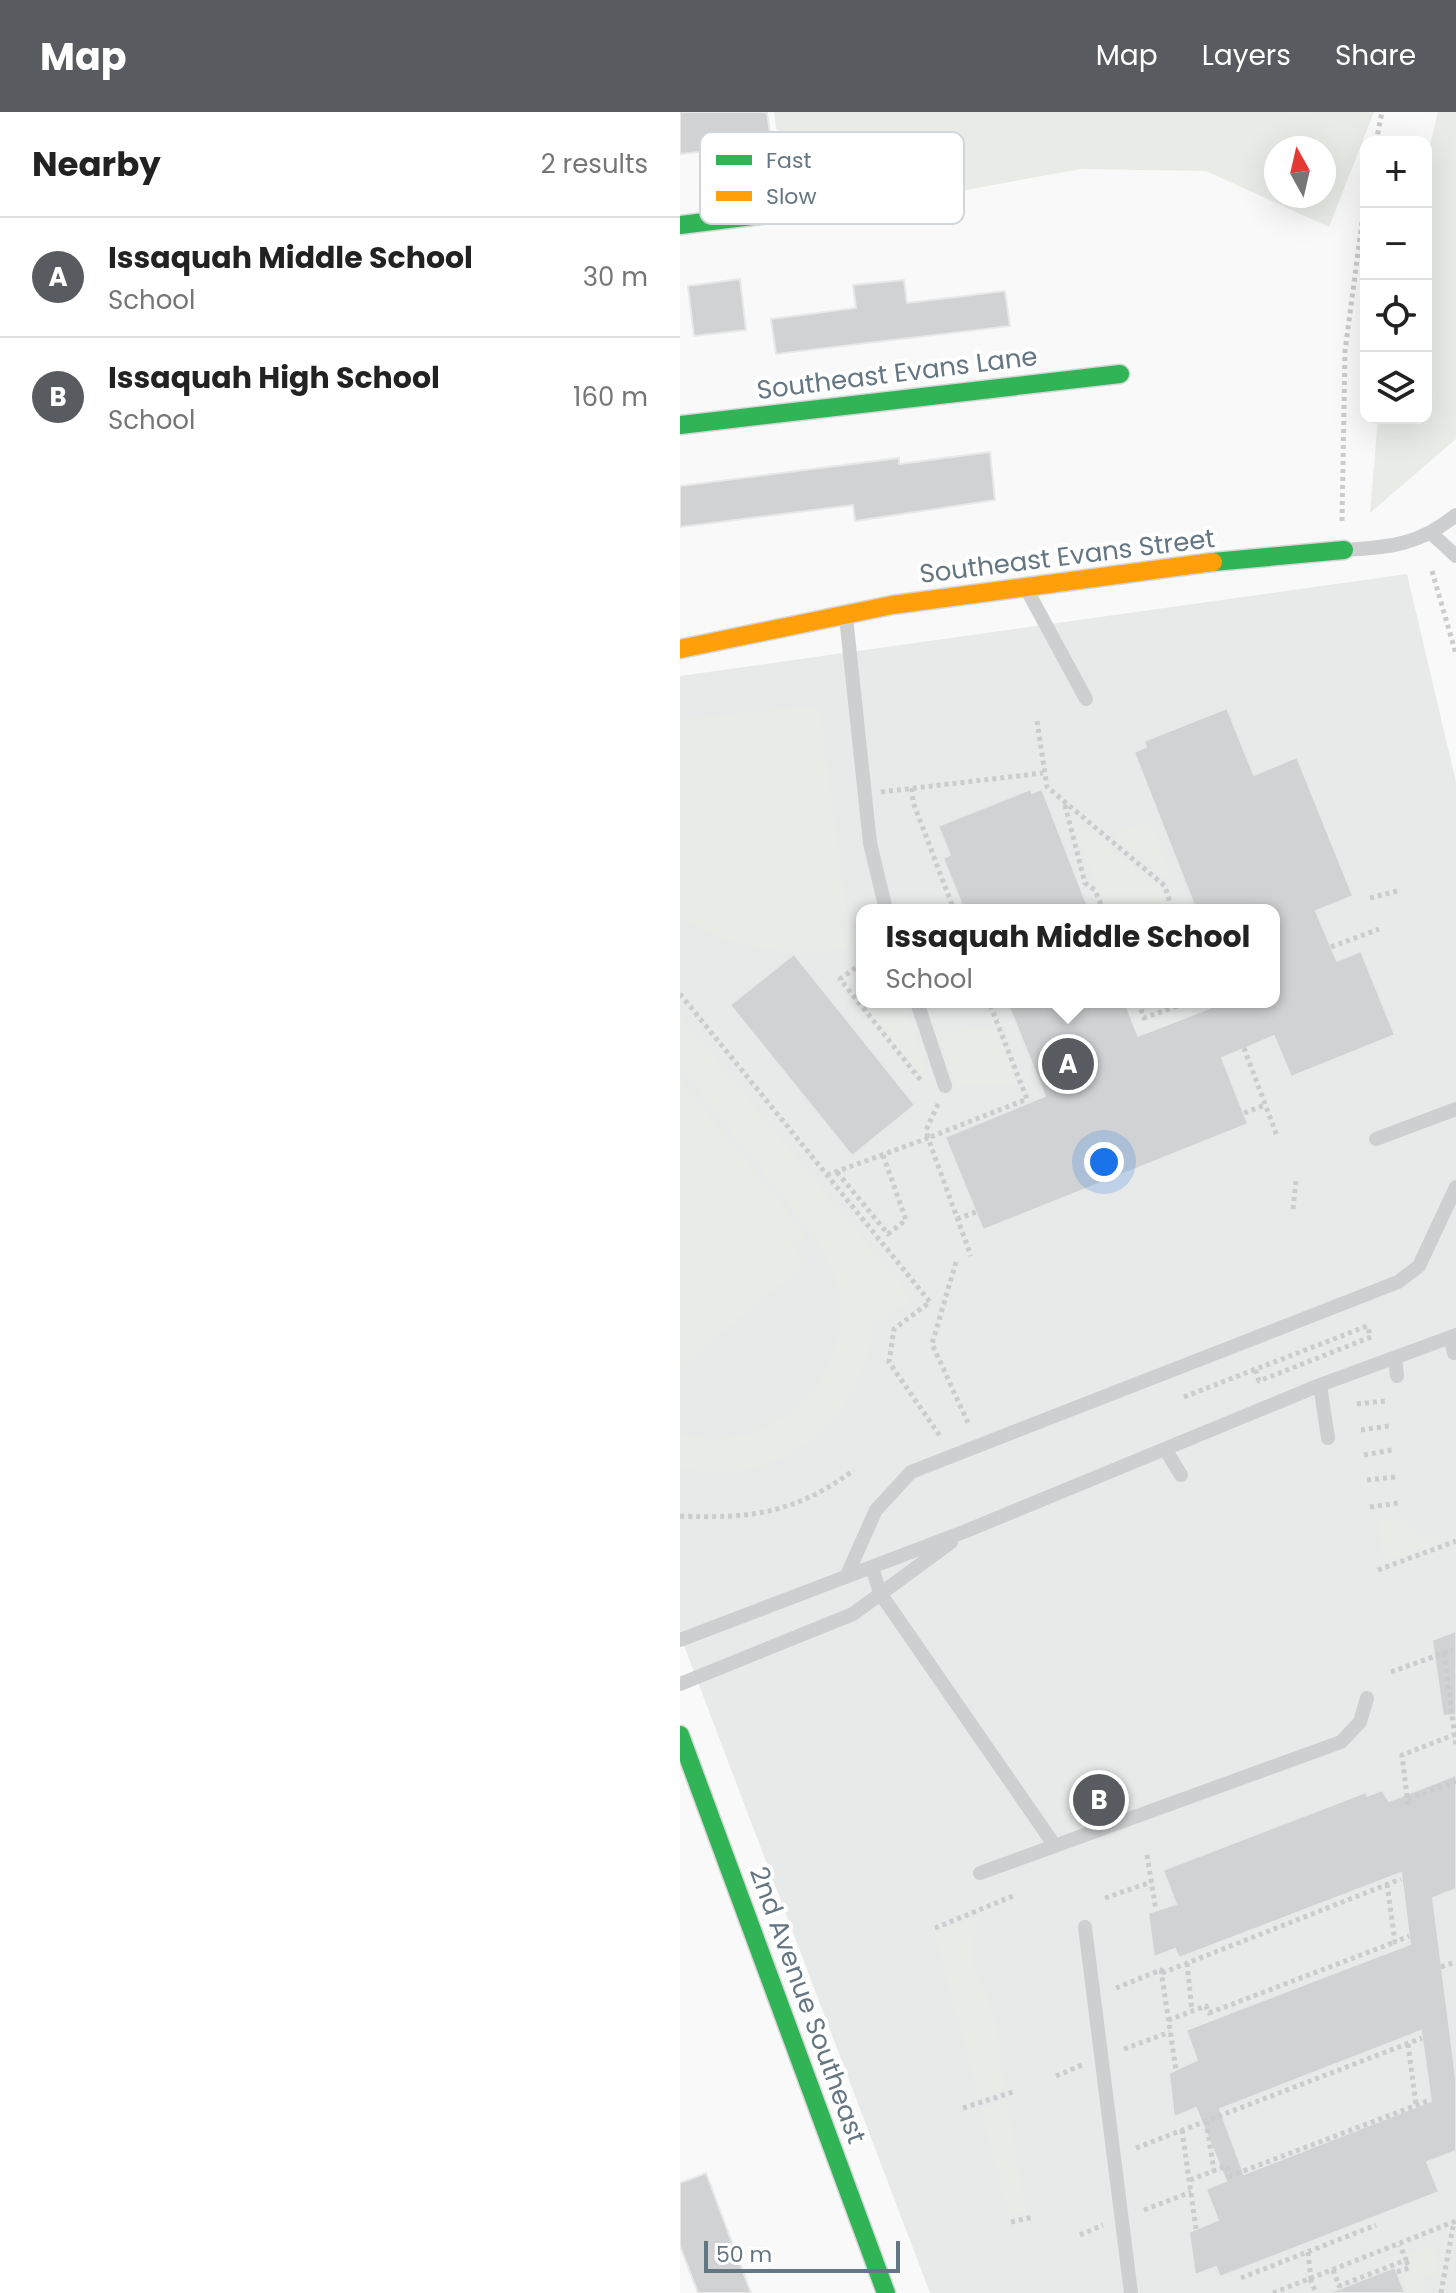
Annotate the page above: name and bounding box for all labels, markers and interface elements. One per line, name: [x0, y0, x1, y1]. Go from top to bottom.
text: Map: [40, 30, 127, 83]
text: Map: [1096, 36, 1158, 75]
text: Layers: [1202, 36, 1291, 75]
text: Share: [1335, 36, 1416, 75]
legend: [700, 132, 964, 224]
north arrow: [1264, 136, 1336, 208]
map controls: [1360, 136, 1432, 424]
button: +: [1360, 136, 1432, 208]
text: Nearby: [32, 140, 161, 188]
text: Fast: [766, 145, 811, 176]
text: 2 results: [541, 146, 648, 182]
text: Slow: [766, 181, 816, 212]
button: −: [1360, 208, 1432, 280]
text: Issaquah Middle School: [108, 236, 473, 279]
text: A: [48, 259, 68, 295]
text: 30 m: [583, 259, 648, 295]
button: locate: [1360, 280, 1432, 352]
text: School: [108, 282, 195, 318]
street label: Southeast Evans Lane: [755, 338, 1039, 408]
button: layers: [1360, 352, 1432, 424]
text: Issaquah High School: [108, 356, 440, 399]
text: B: [49, 379, 67, 415]
text: 160 m: [573, 379, 648, 415]
text: School: [108, 402, 195, 438]
street label: Southeast Evans Street: [917, 520, 1217, 592]
popup: [856, 904, 1280, 1008]
text: Issaquah Middle School: [886, 915, 1250, 958]
text: School: [886, 961, 973, 997]
pin: A: [1042, 1034, 1094, 1094]
your location: [1084, 1142, 1124, 1182]
pin: B: [1073, 1770, 1125, 1830]
street label: 2nd Avenue Southeast: [741, 1862, 875, 2148]
scale bar: [704, 2237, 900, 2273]
text: 50 m: [716, 2239, 772, 2270]

